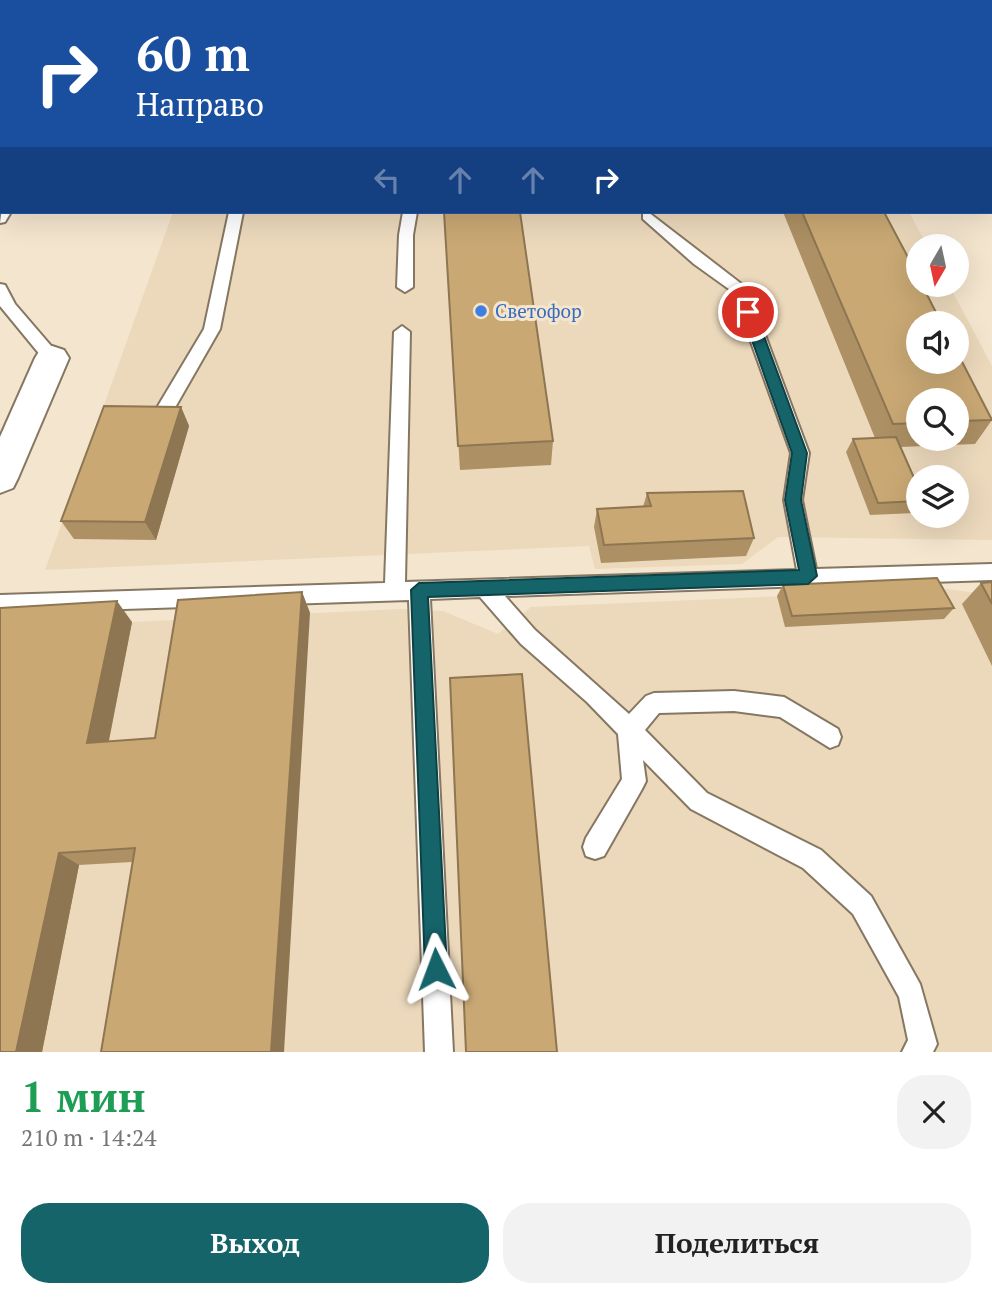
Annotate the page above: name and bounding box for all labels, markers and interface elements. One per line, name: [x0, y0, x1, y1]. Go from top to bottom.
text: 60 m: [136, 20, 250, 85]
icon: right: [21, 28, 112, 119]
text: Направо: [136, 83, 264, 125]
icon: left: [368, 161, 406, 199]
icon: ahead: [441, 161, 479, 199]
icon: ahead: [514, 161, 552, 199]
icon: right: [587, 161, 625, 199]
north arrow: [906, 234, 970, 298]
map controls: [906, 234, 969, 528]
pin: [718, 282, 778, 342]
icon: arrive: [729, 293, 767, 331]
place label: Светофор: [495, 298, 582, 323]
marker: Светофор: [473, 303, 489, 319]
button: sound: [906, 311, 969, 374]
button: search: [906, 388, 969, 451]
button: layers: [906, 465, 969, 528]
position arrow: [399, 932, 473, 1006]
text: 1 мин: [21, 1068, 146, 1124]
button: close: [897, 1075, 971, 1149]
text: 210 m · 14:24: [21, 1122, 156, 1153]
button: Выход: [21, 1203, 489, 1283]
button: Поделиться: [503, 1203, 971, 1283]

